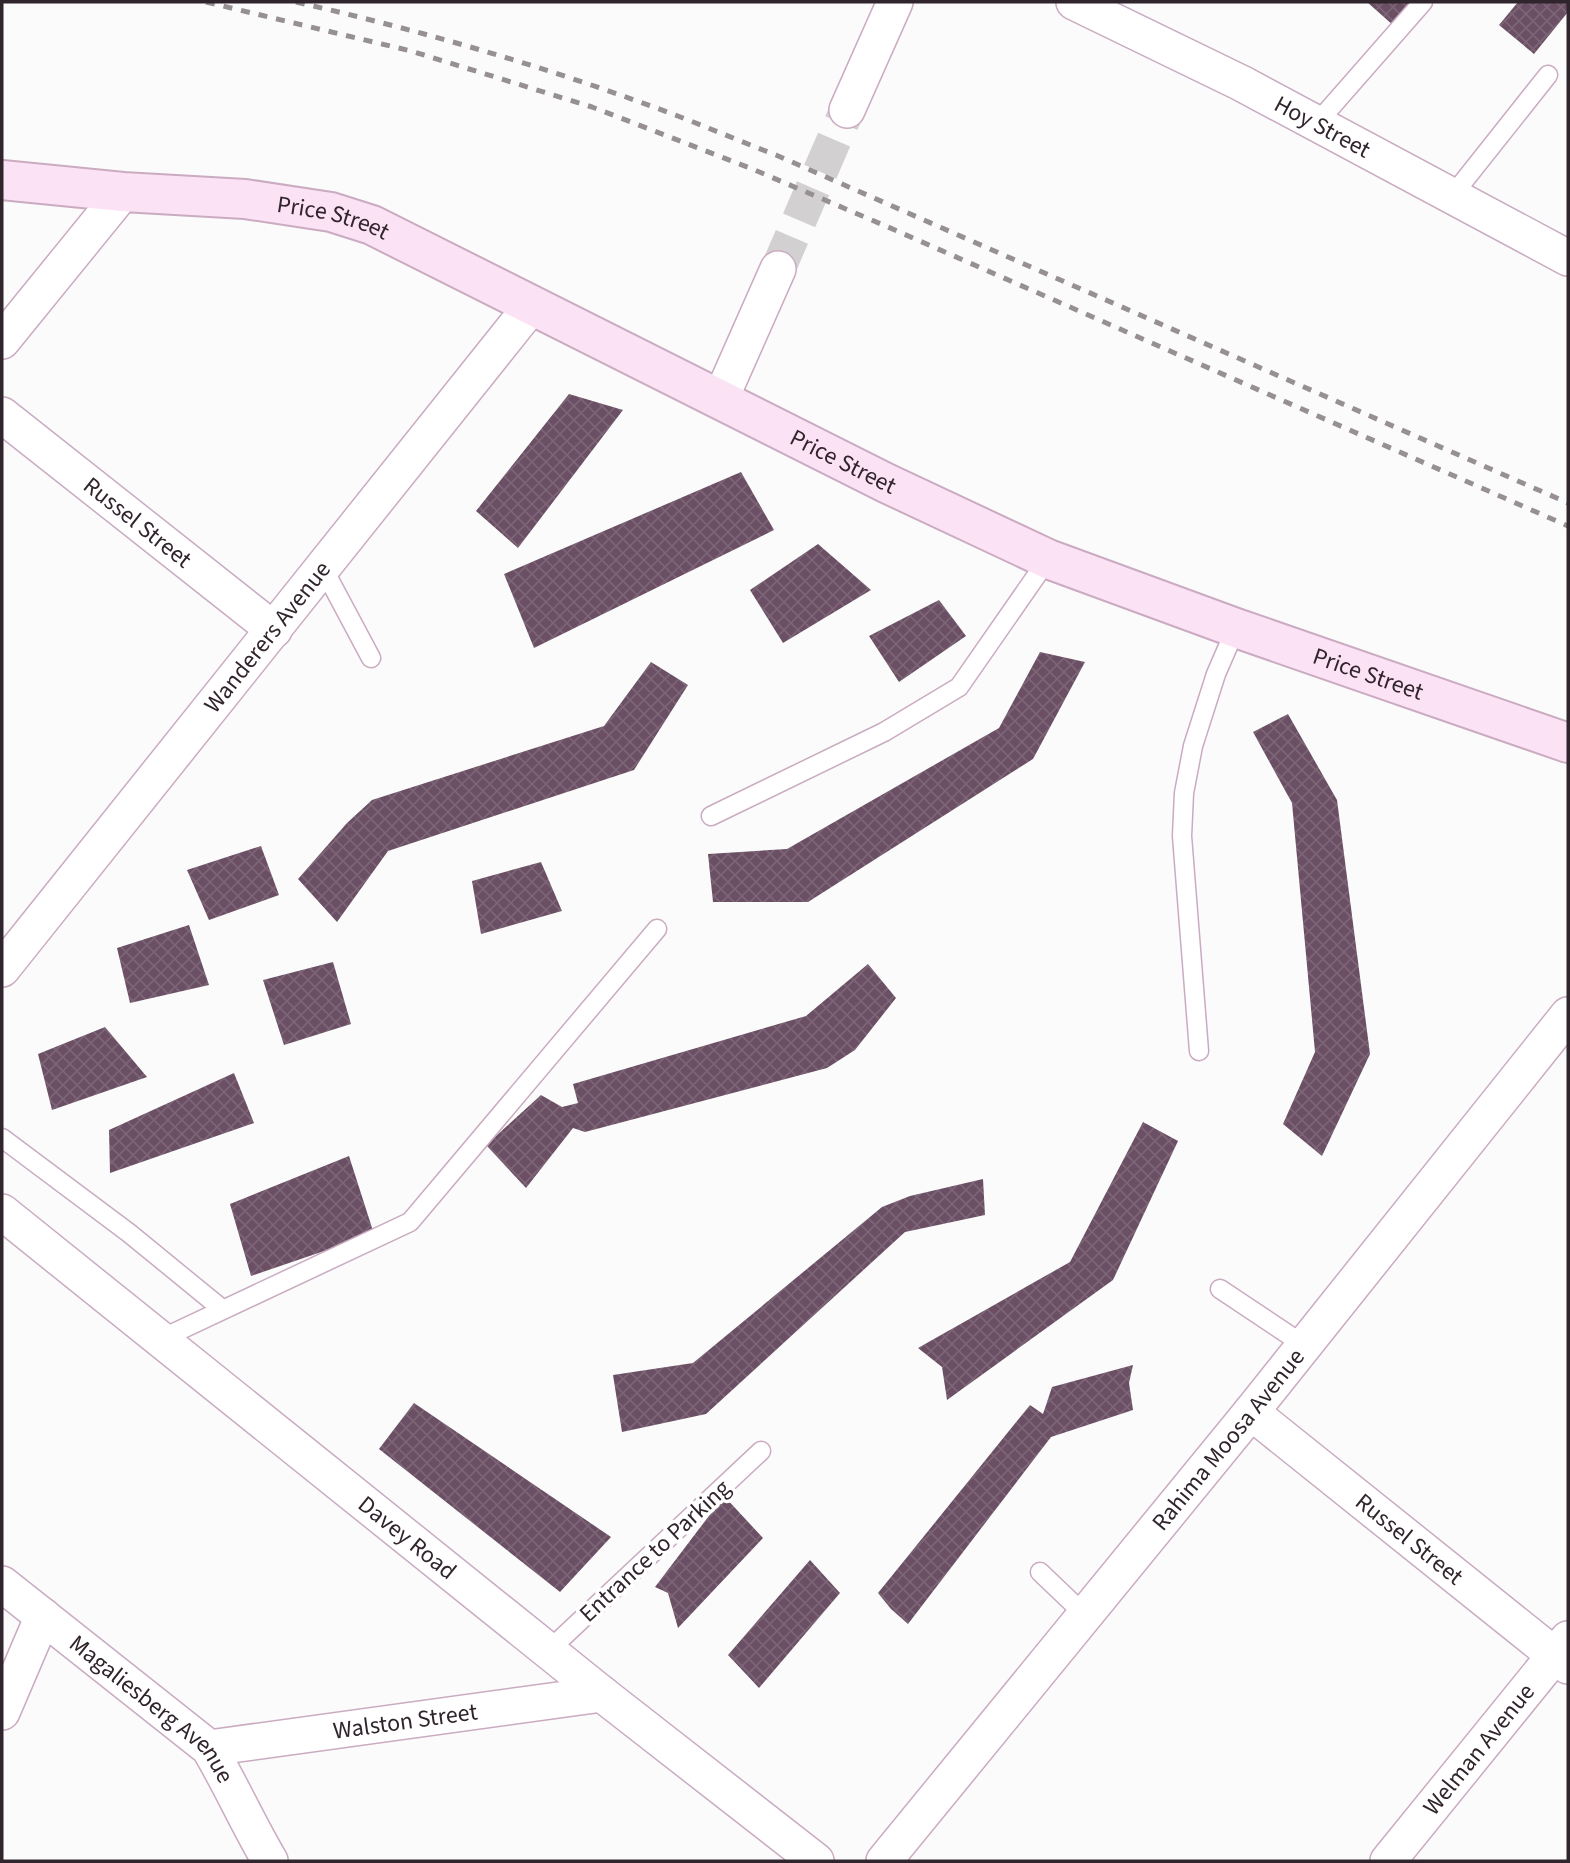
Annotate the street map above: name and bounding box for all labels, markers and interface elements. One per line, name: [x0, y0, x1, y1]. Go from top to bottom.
street label: Hoy Street: [1268, 86, 1377, 167]
street label: Price Street: [275, 187, 396, 249]
street label: Price Street: [784, 420, 902, 503]
street label: Russel Street: [76, 468, 200, 576]
street label: Wanderers Avenue: [195, 553, 339, 721]
street label: Price Street: [1308, 638, 1428, 709]
street label: Rahima Moosa Avenue: [1143, 1341, 1313, 1538]
street label: Entrance to Parking: [572, 1471, 738, 1631]
street label: Russel Street: [1348, 1485, 1471, 1593]
street label: Davey Road: [351, 1487, 464, 1588]
street label: Magaliesberg Avenue: [62, 1626, 243, 1789]
street label: Welman Avenue: [1414, 1676, 1543, 1823]
street label: Walston Street: [331, 1694, 479, 1748]

